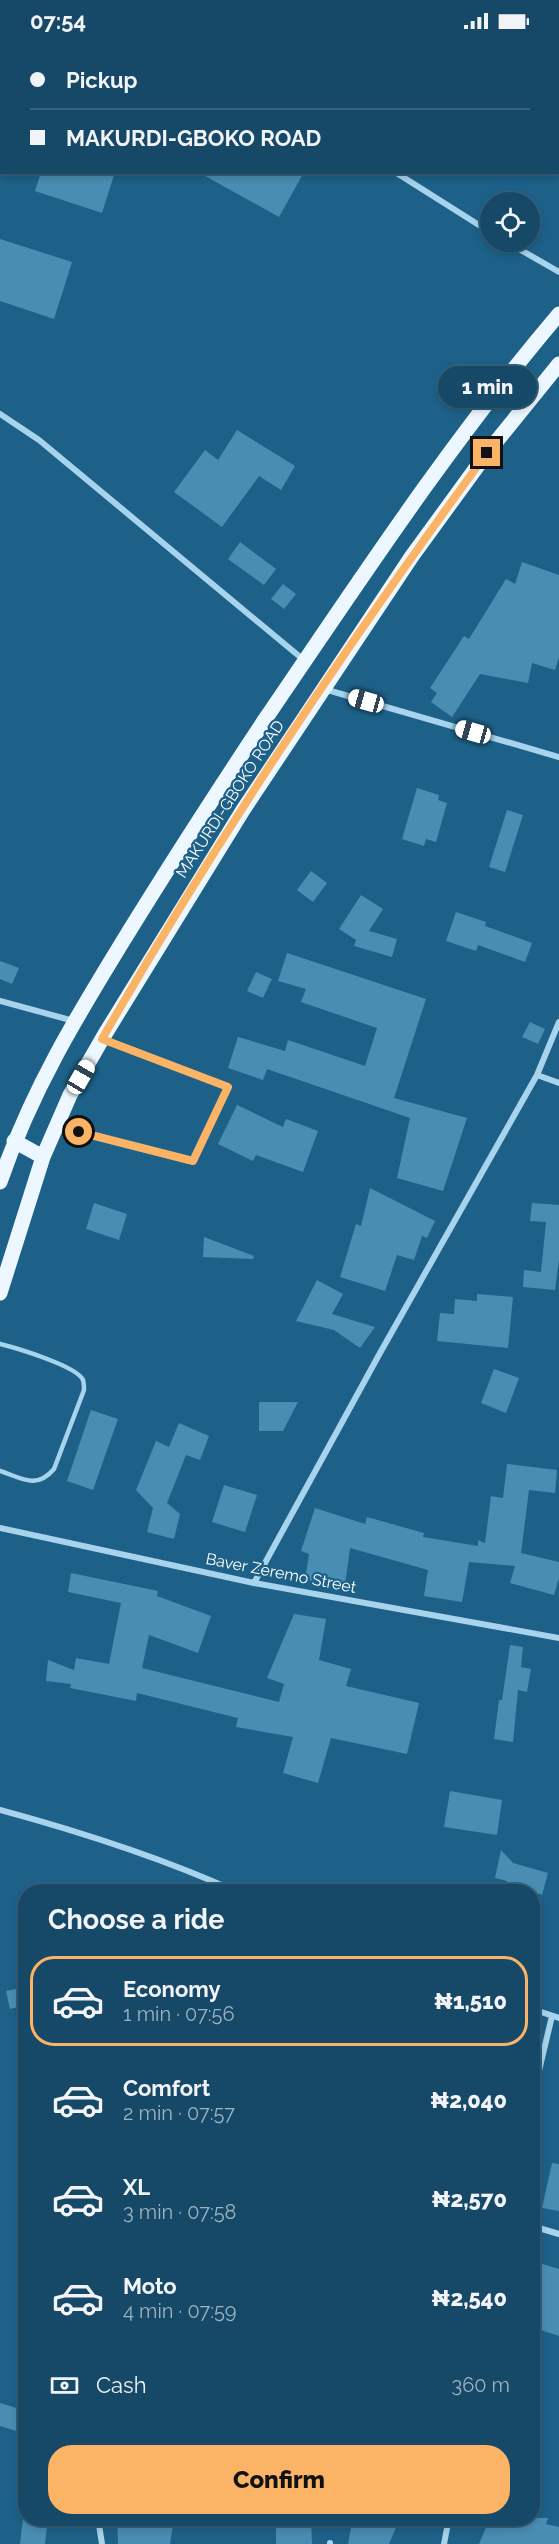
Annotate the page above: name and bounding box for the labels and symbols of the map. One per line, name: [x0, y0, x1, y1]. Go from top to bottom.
callout: 1 min: [438, 366, 536, 408]
route end: [473, 439, 500, 466]
car: [346, 687, 386, 715]
street label: MAKURDI-GBOKO ROAD: [172, 717, 288, 881]
car: [453, 718, 493, 746]
car: [64, 1057, 98, 1097]
route start: [65, 1118, 92, 1145]
street label: Baver Zeremo Street: [204, 1549, 358, 1597]

